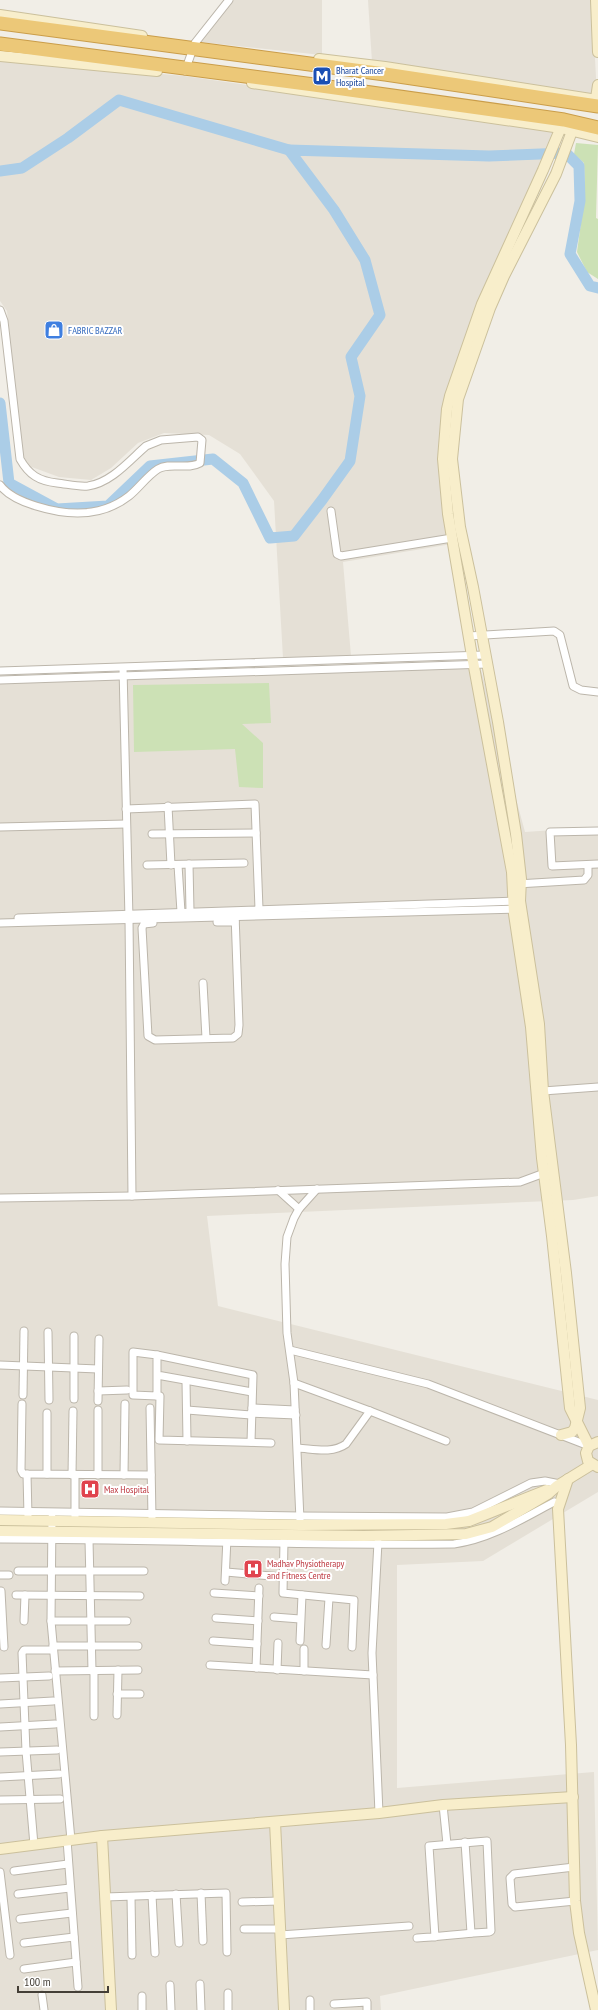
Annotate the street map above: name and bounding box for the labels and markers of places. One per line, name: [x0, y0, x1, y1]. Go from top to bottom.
place label: Bharat Cancer Hospital: [336, 64, 384, 89]
metro station icon: Bharat Cancer Hospital: [311, 65, 333, 87]
shop icon: FABRIC BAZZAR: [43, 319, 65, 341]
place label: FABRIC BAZZAR: [68, 324, 123, 337]
hospital icon: Max Hospital: [79, 1478, 101, 1500]
place label: Max Hospital: [104, 1483, 150, 1496]
place label: Madhav Physiotherapy and Fitness Centre: [267, 1557, 345, 1582]
hospital icon: Madhav Physiotherapy and Fitness Centre: [242, 1558, 264, 1580]

